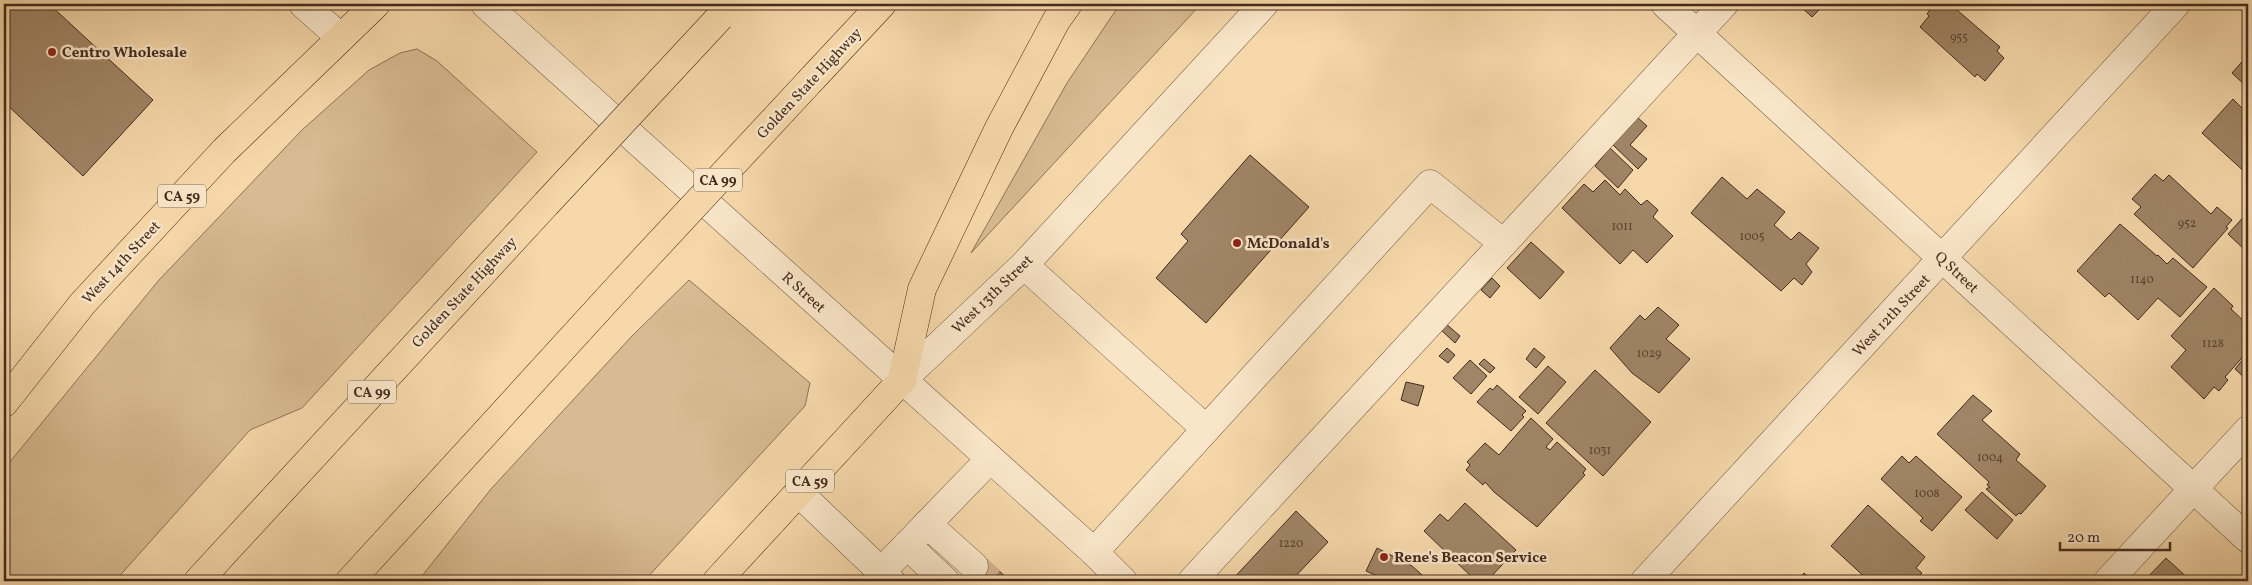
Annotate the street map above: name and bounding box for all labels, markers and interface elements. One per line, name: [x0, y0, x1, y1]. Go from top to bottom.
street label: Golden State Highway: [753, 24, 867, 144]
house number: 955: [1950, 30, 1968, 46]
place label: Centro Wholesale: [62, 43, 187, 64]
marker: Centro Wholesale: [46, 46, 58, 58]
road number: CA 99: [694, 168, 742, 192]
road number: CA 59: [158, 185, 206, 208]
house number: 952: [2178, 216, 2196, 232]
street label: West 14th Street: [78, 217, 166, 309]
house number: 1011: [1611, 219, 1633, 235]
house number: 1005: [1740, 229, 1765, 245]
street label: Golden State Highway: [408, 233, 522, 353]
place label: McDonald's: [1247, 234, 1330, 255]
marker: McDonald's: [1231, 237, 1243, 249]
street label: Q Street: [1929, 247, 1983, 299]
street label: West 13th Street: [948, 251, 1038, 339]
street label: R Street: [776, 268, 830, 319]
street label: West 12th Street: [1848, 270, 1936, 362]
house number: 1140: [2130, 272, 2154, 288]
house number: 1128: [2202, 336, 2224, 352]
house number: 1029: [1637, 346, 1661, 362]
road number: CA 99: [348, 381, 396, 404]
house number: 1031: [1589, 443, 1611, 459]
house number: 1004: [1977, 450, 2003, 466]
road number: CA 59: [786, 470, 834, 492]
house number: 1008: [1914, 486, 1940, 502]
scale bar: [2060, 520, 2170, 552]
text: 20 m: [2067, 528, 2100, 549]
house number: 1220: [1279, 536, 1303, 552]
place label: Rene's Beacon Service: [1394, 548, 1547, 569]
marker: Rene's Beacon Service: [1378, 551, 1390, 563]

